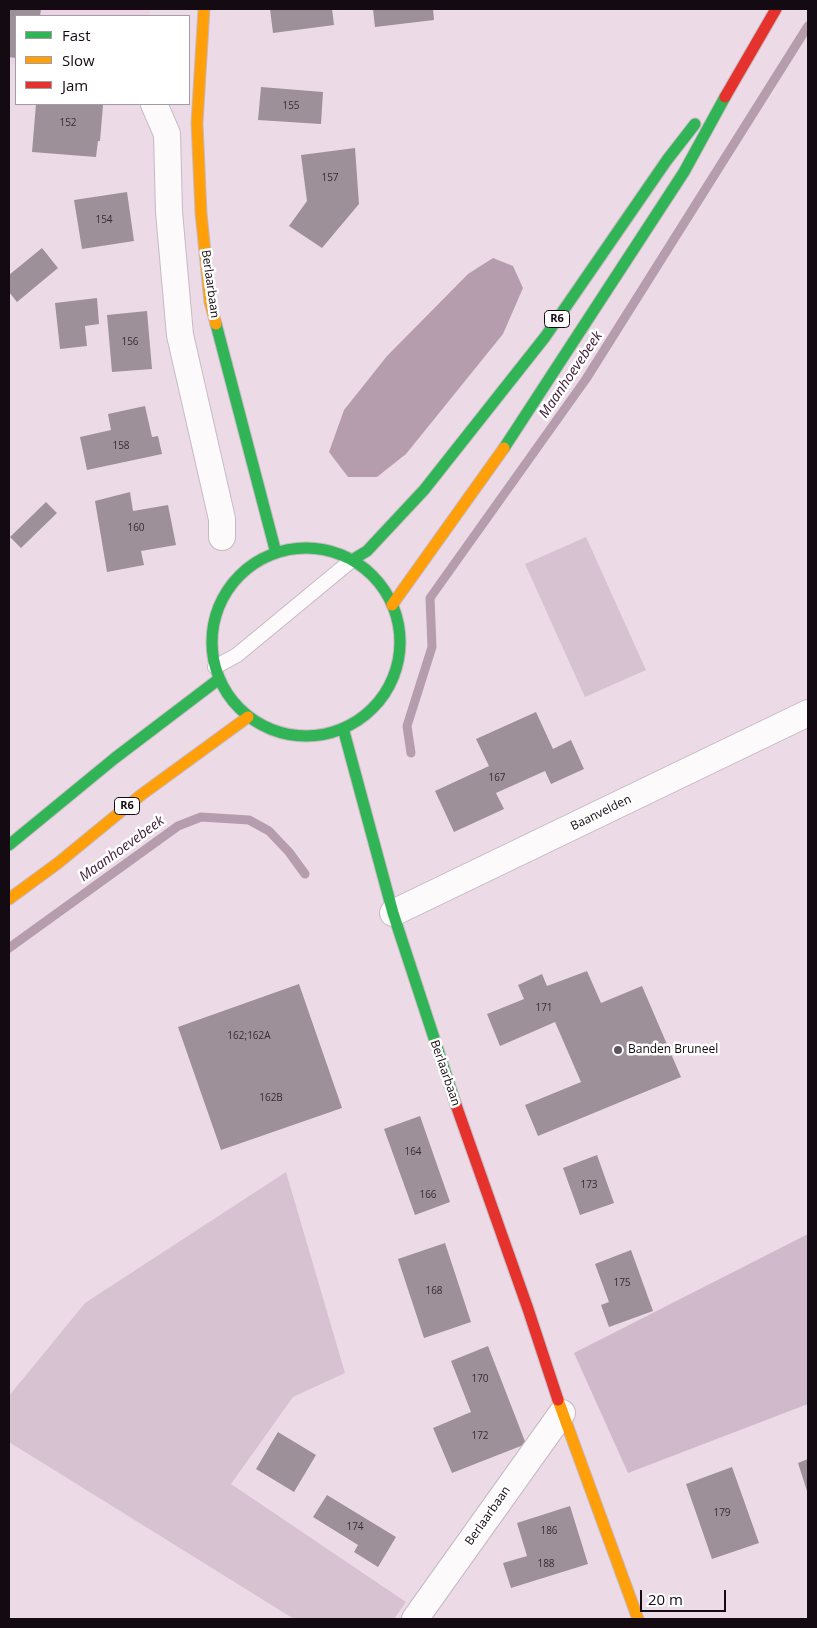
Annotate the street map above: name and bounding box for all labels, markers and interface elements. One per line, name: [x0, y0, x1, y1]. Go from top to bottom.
legend: [15, 15, 190, 105]
text: Fast: [62, 25, 91, 45]
text: Slow: [62, 50, 95, 70]
text: Jam: [62, 75, 88, 95]
house number: 155: [282, 100, 300, 112]
house number: 152: [59, 117, 77, 129]
house number: 157: [321, 172, 339, 184]
house number: 154: [95, 214, 113, 226]
street label: Berlaarbaan: [198, 249, 222, 319]
road number: R6: [544, 310, 570, 328]
water label: Maanhoevebeek: [536, 329, 606, 421]
house number: 156: [121, 336, 139, 348]
house number: 158: [112, 440, 130, 452]
house number: 160: [127, 522, 145, 534]
house number: 167: [488, 772, 506, 784]
street label: Baanvelden: [568, 792, 634, 834]
road number: R6: [114, 798, 140, 814]
water label: Maanhoevebeek: [76, 813, 168, 885]
house number: 171: [535, 1002, 553, 1014]
house number: 162;162A: [227, 1030, 271, 1042]
street label: Berlaarbaan: [427, 1038, 463, 1108]
place label: Banden Bruneel: [628, 1043, 718, 1057]
marker: Banden Bruneel: [612, 1044, 624, 1056]
house number: 162B: [259, 1092, 283, 1104]
house number: 164: [404, 1146, 422, 1158]
house number: 173: [580, 1179, 598, 1191]
house number: 166: [419, 1189, 437, 1201]
house number: 175: [613, 1277, 631, 1289]
house number: 168: [425, 1285, 443, 1297]
house number: 170: [471, 1373, 489, 1385]
house number: 172: [471, 1430, 489, 1442]
street label: Berlaarbaan: [462, 1484, 514, 1548]
house number: 179: [713, 1507, 731, 1519]
house number: 174: [346, 1521, 364, 1533]
house number: 186: [540, 1525, 558, 1537]
house number: 188: [537, 1558, 555, 1570]
scale bar: [642, 1580, 728, 1612]
text: 20 m: [648, 1589, 683, 1609]

